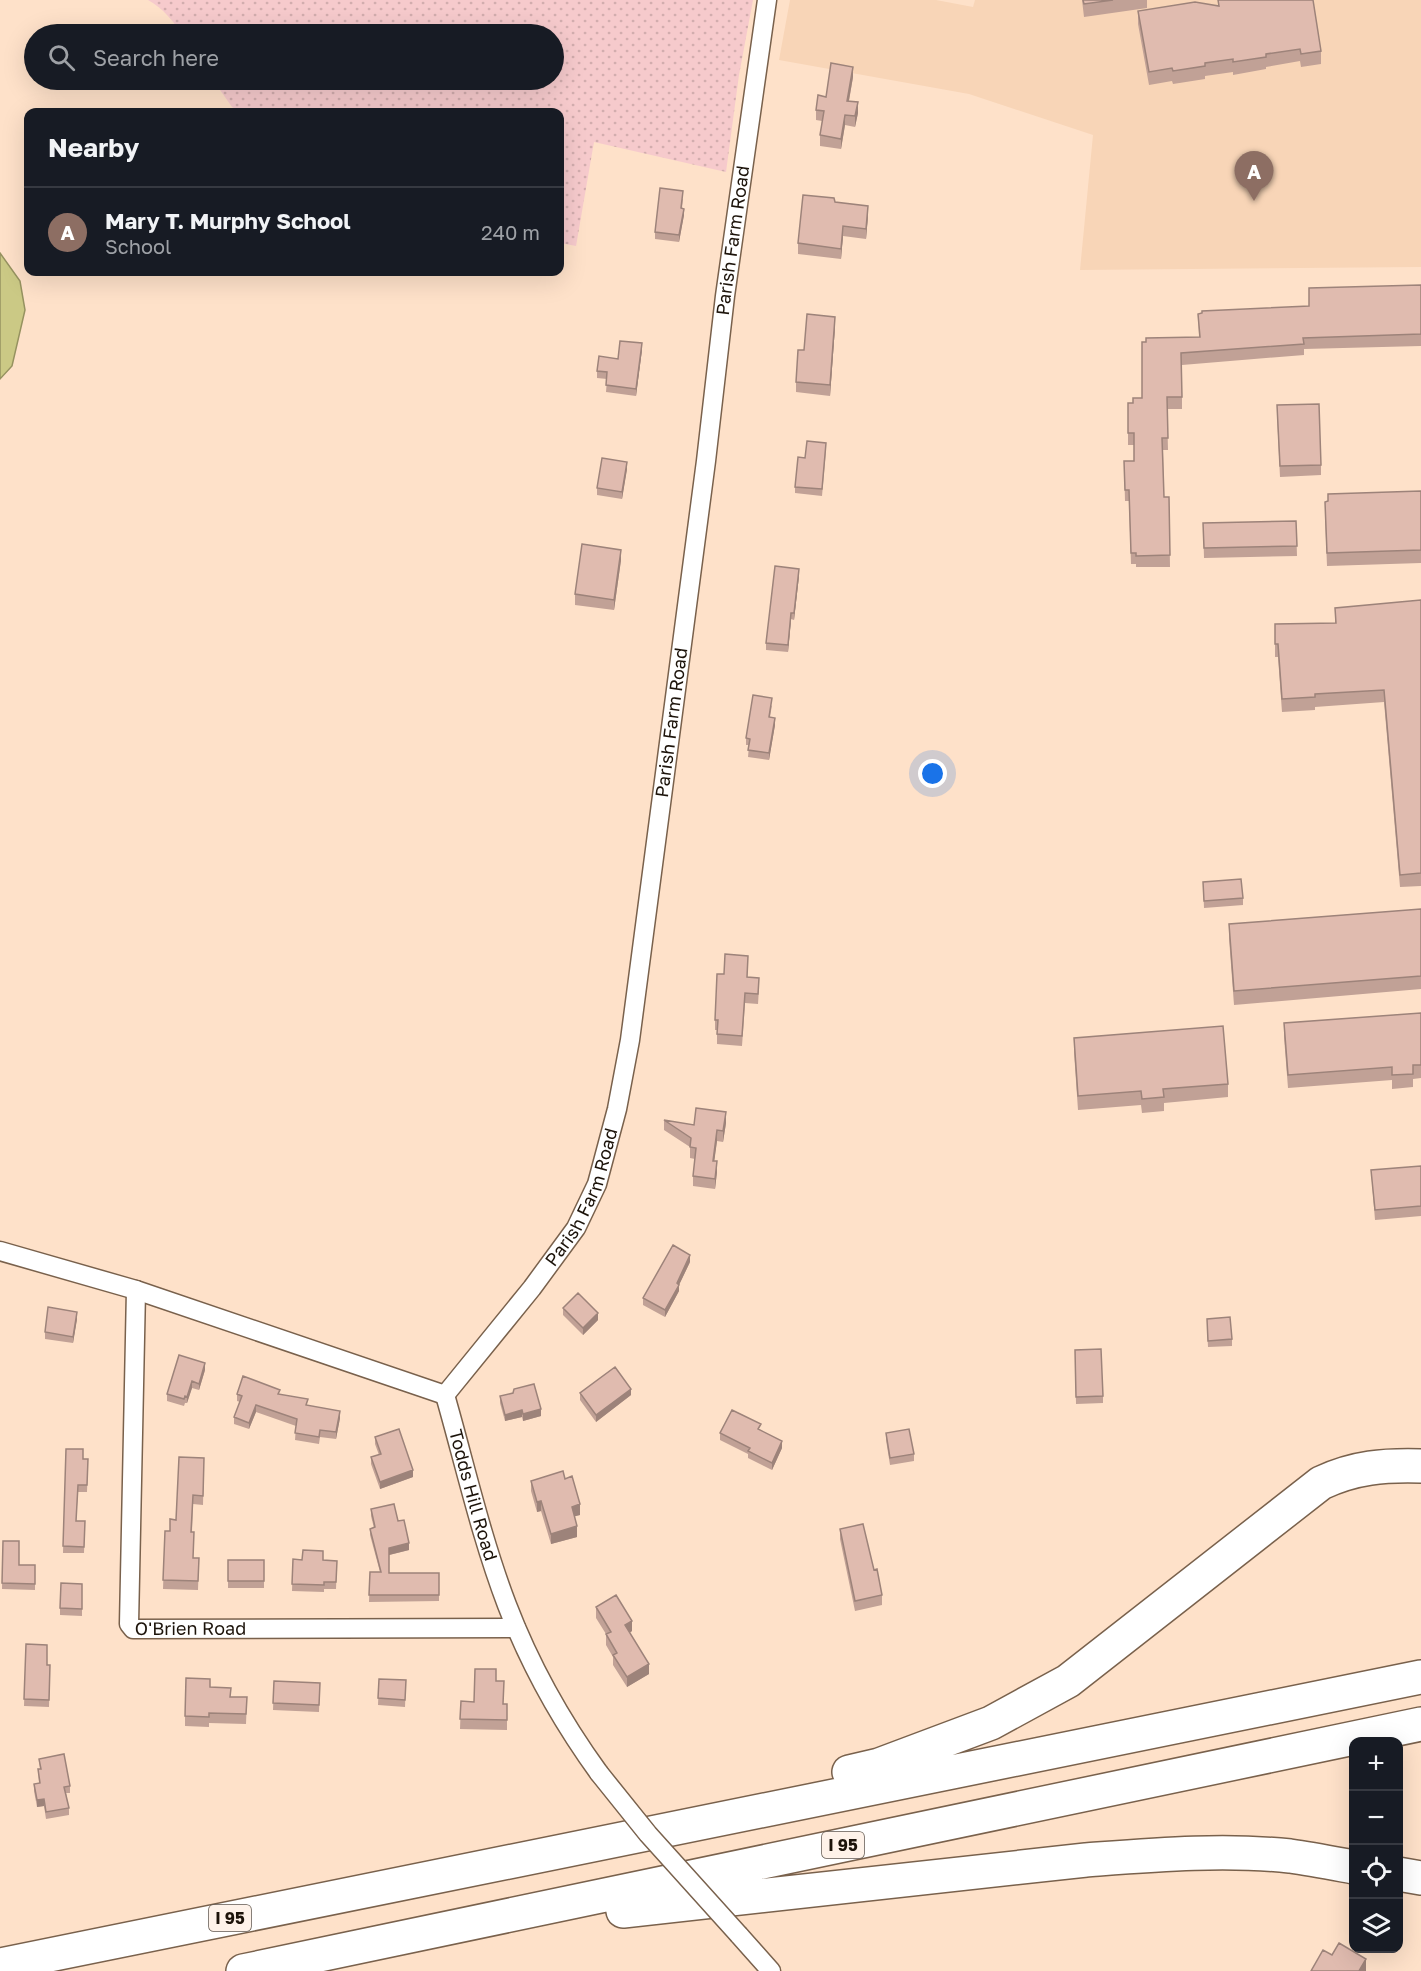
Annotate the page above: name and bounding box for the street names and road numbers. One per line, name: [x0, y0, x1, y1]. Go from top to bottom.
street label: Parish Farm Road: [711, 164, 753, 316]
street label: Parish Farm Road: [650, 646, 691, 799]
street label: Parish Farm Road: [540, 1125, 621, 1270]
street label: Todds Hill Road: [445, 1427, 503, 1563]
street label: O'Brien Road: [135, 1617, 246, 1639]
road number: I 95: [822, 1832, 864, 1858]
road number: I 95: [209, 1905, 251, 1931]

